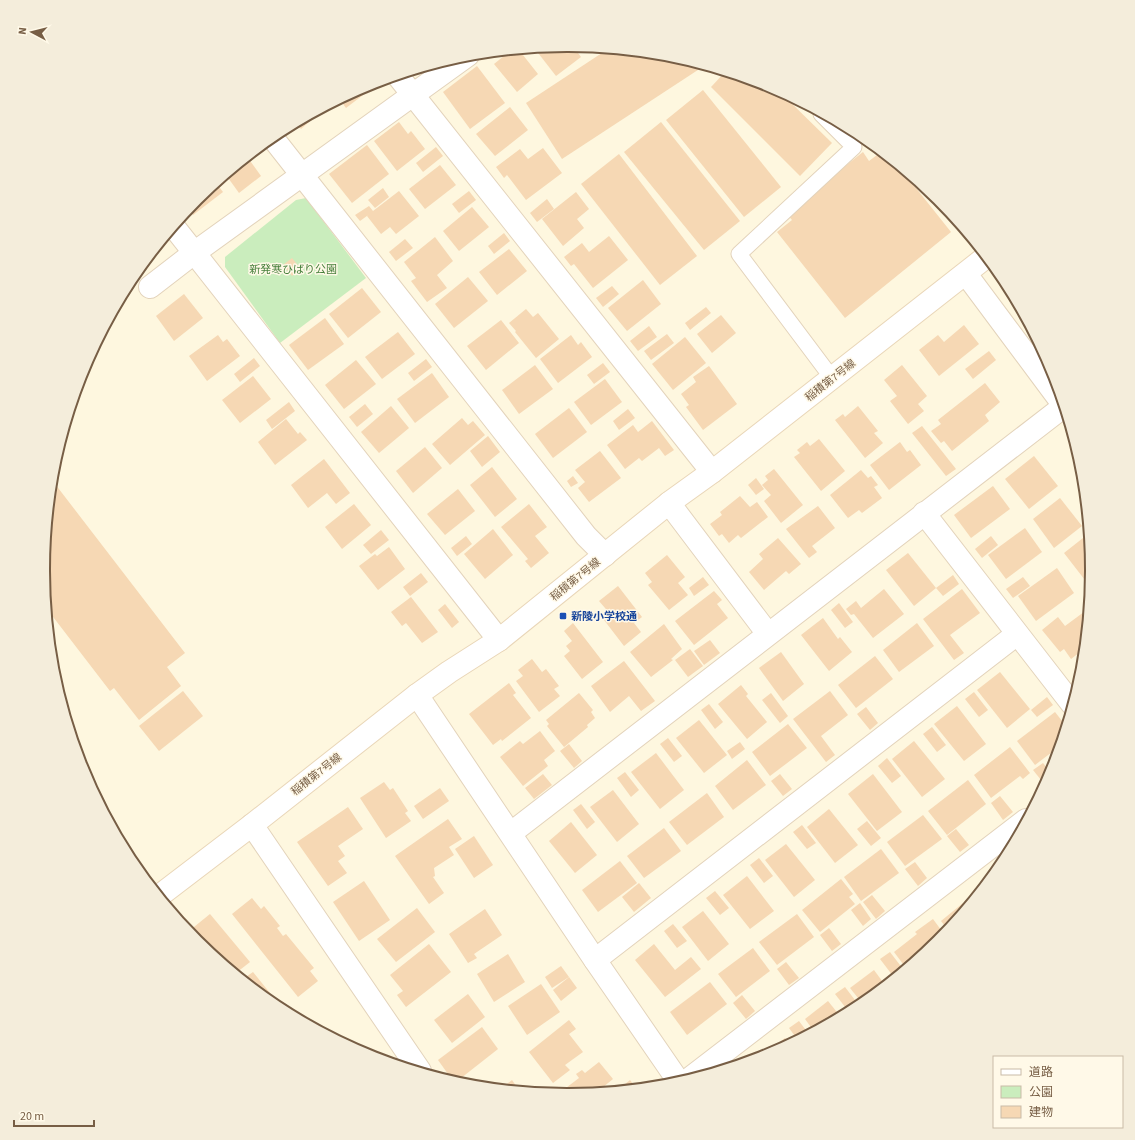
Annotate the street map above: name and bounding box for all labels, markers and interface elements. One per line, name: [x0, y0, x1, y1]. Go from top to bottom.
north arrow: [12, 12, 52, 52]
text: N: [15, 26, 30, 35]
park label: 新発寒ひばり公園: [249, 262, 337, 277]
street label: 稲積第7号線: [802, 356, 859, 405]
street label: 稲積第7号線: [547, 555, 604, 604]
place label: 新陵小学校通: [571, 609, 637, 624]
marker: 新陵小学校通: [558, 611, 568, 621]
street label: 稲積第7号線: [288, 750, 345, 799]
legend: [993, 1056, 1123, 1128]
text: 道路: [1029, 1064, 1053, 1081]
text: 公園: [1029, 1084, 1053, 1101]
scale bar: [14, 1102, 94, 1128]
text: 建物: [1029, 1104, 1053, 1121]
text: 20 m: [20, 1108, 44, 1125]

